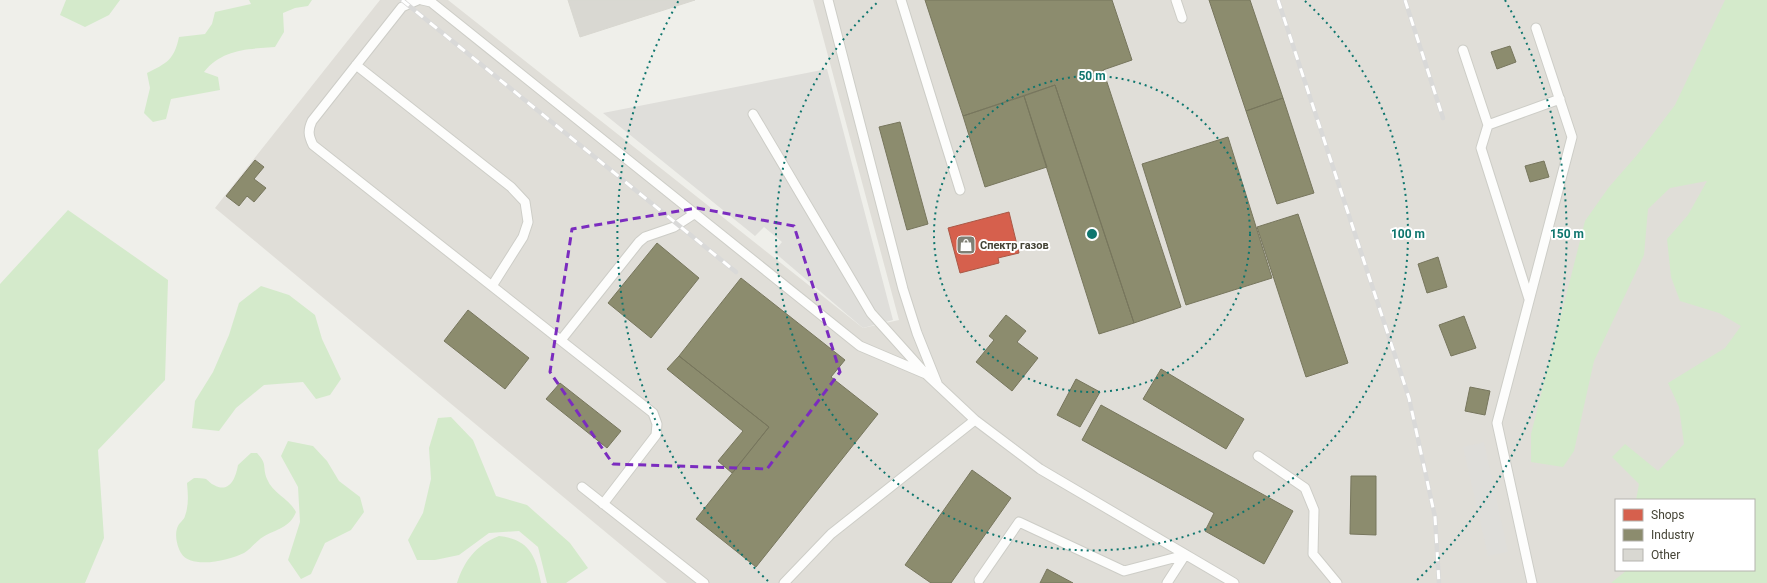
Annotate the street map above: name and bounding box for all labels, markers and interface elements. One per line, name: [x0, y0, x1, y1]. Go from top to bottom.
text: 50 m: [1078, 69, 1106, 83]
centre of rings: [1085, 227, 1099, 241]
text: 100 m: [1391, 227, 1425, 241]
text: 150 m: [1550, 227, 1584, 241]
shop icon: Спектр газов: [955, 234, 977, 256]
place label: Спектр газов: [980, 239, 1049, 252]
legend: [1615, 499, 1755, 571]
text: Shops: [1651, 508, 1685, 522]
text: Industry: [1651, 528, 1695, 542]
text: Other: [1651, 548, 1680, 562]

